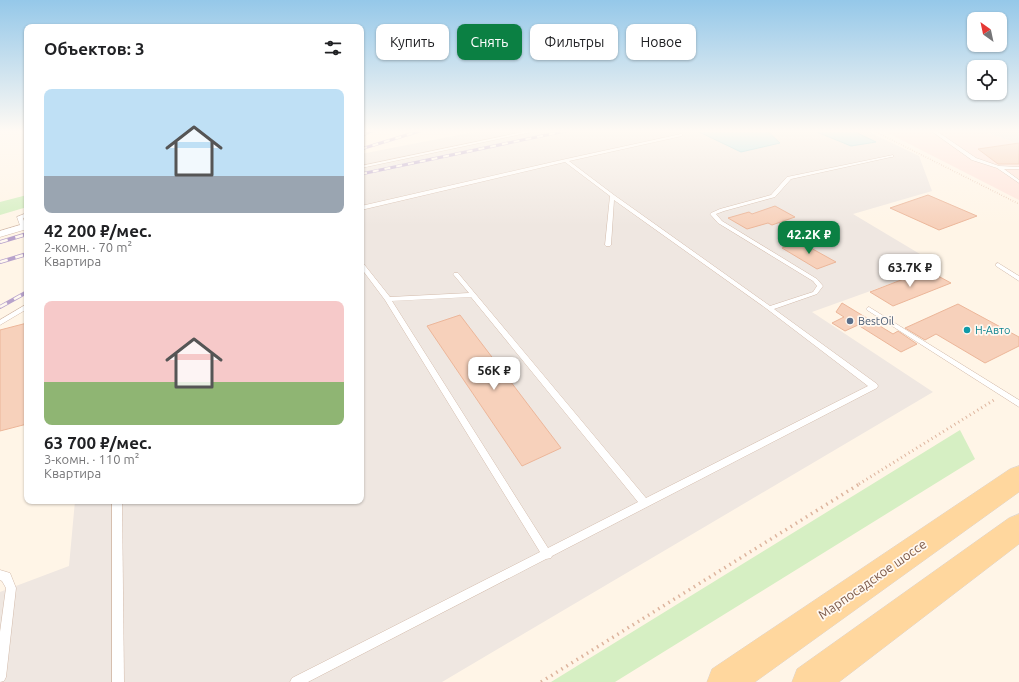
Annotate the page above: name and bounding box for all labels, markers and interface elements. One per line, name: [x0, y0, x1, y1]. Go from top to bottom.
north arrow: [967, 12, 1007, 52]
map controls: [967, 12, 1007, 100]
chip: Купить: [376, 24, 449, 60]
chip: Снять: [457, 24, 522, 60]
chip: Фильтры: [530, 24, 618, 60]
chip: Новое: [626, 24, 696, 60]
icon: filters: [322, 37, 344, 59]
text: Объектов: 3: [44, 39, 144, 58]
button: locate: [967, 60, 1007, 100]
icon: home: [158, 115, 230, 187]
text: 42 200 ₽/мес.: [44, 221, 152, 240]
pin: 42.2K ₽: [772, 221, 846, 255]
text: 42.2K ₽: [787, 227, 831, 241]
text: 2-комн. · 70 m²: [44, 240, 132, 254]
text: Квартира: [44, 254, 101, 268]
pin: 63.7K ₽: [873, 254, 947, 288]
text: 63.7K ₽: [888, 260, 932, 274]
place label: BestOil: [858, 315, 894, 327]
marker: BestOil: [845, 316, 855, 326]
place label: Н-Авто: [975, 324, 1010, 336]
marker: Н-Авто: [962, 325, 972, 335]
icon: home: [158, 327, 230, 399]
pin: 56K ₽: [466, 357, 522, 391]
text: 56K ₽: [477, 363, 511, 377]
text: 63 700 ₽/мес.: [44, 433, 152, 452]
text: 3-комн. · 110 m²: [44, 452, 139, 466]
text: Квартира: [44, 466, 101, 480]
street label: Марпосадское шоссе: [815, 536, 929, 622]

